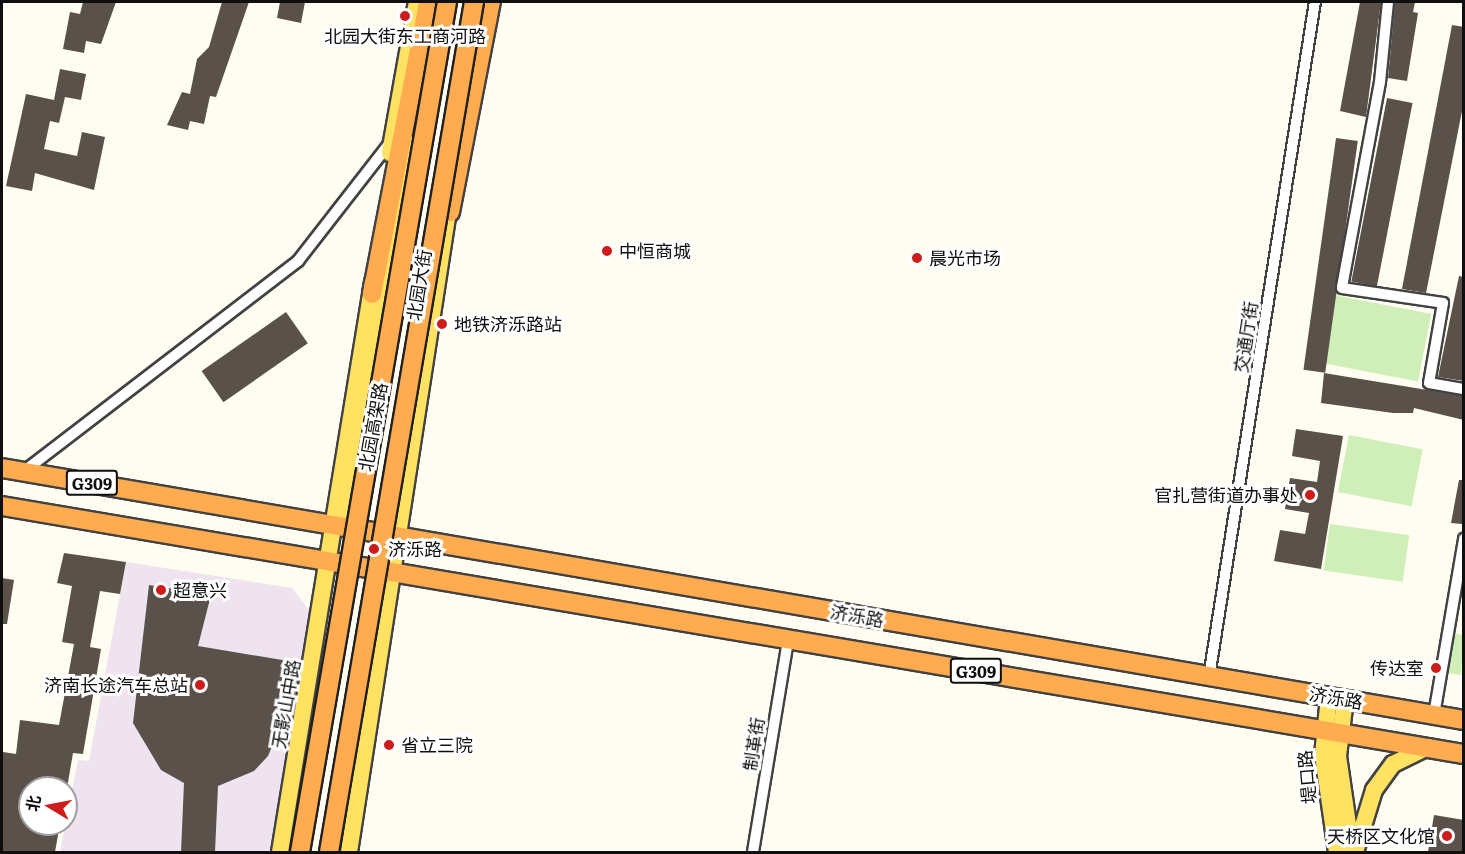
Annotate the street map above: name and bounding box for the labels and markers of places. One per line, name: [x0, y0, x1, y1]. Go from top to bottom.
marker: 北园大街东工商河路: [398, 9, 412, 23]
place label: 北园大街东工商河路: [324, 25, 486, 47]
place label: 中恒商城: [619, 240, 691, 262]
marker: 中恒商城: [600, 244, 614, 258]
place label: 晨光市场: [929, 247, 1001, 269]
marker: 晨光市场: [910, 251, 924, 265]
place label: 地铁济泺路站: [454, 313, 562, 335]
marker: 地铁济泺路站: [435, 317, 449, 331]
place label: 官扎营街道办事处: [1154, 484, 1298, 506]
marker: 官扎营街道办事处: [1303, 488, 1317, 502]
place label: 济泺路: [388, 538, 442, 560]
marker: 济泺路: [365, 540, 383, 558]
place label: 超意兴: [173, 579, 227, 601]
marker: 超意兴: [154, 583, 168, 597]
place label: 传达室: [1370, 657, 1424, 679]
marker: 传达室: [1429, 661, 1443, 675]
place label: 济南长途汽车总站: [44, 674, 188, 696]
marker: 济南长途汽车总站: [193, 678, 207, 692]
place label: 省立三院: [401, 734, 473, 756]
marker: 省立三院: [382, 738, 396, 752]
place label: 天桥区文化馆: [1327, 825, 1435, 847]
marker: 天桥区文化馆: [1440, 829, 1454, 843]

